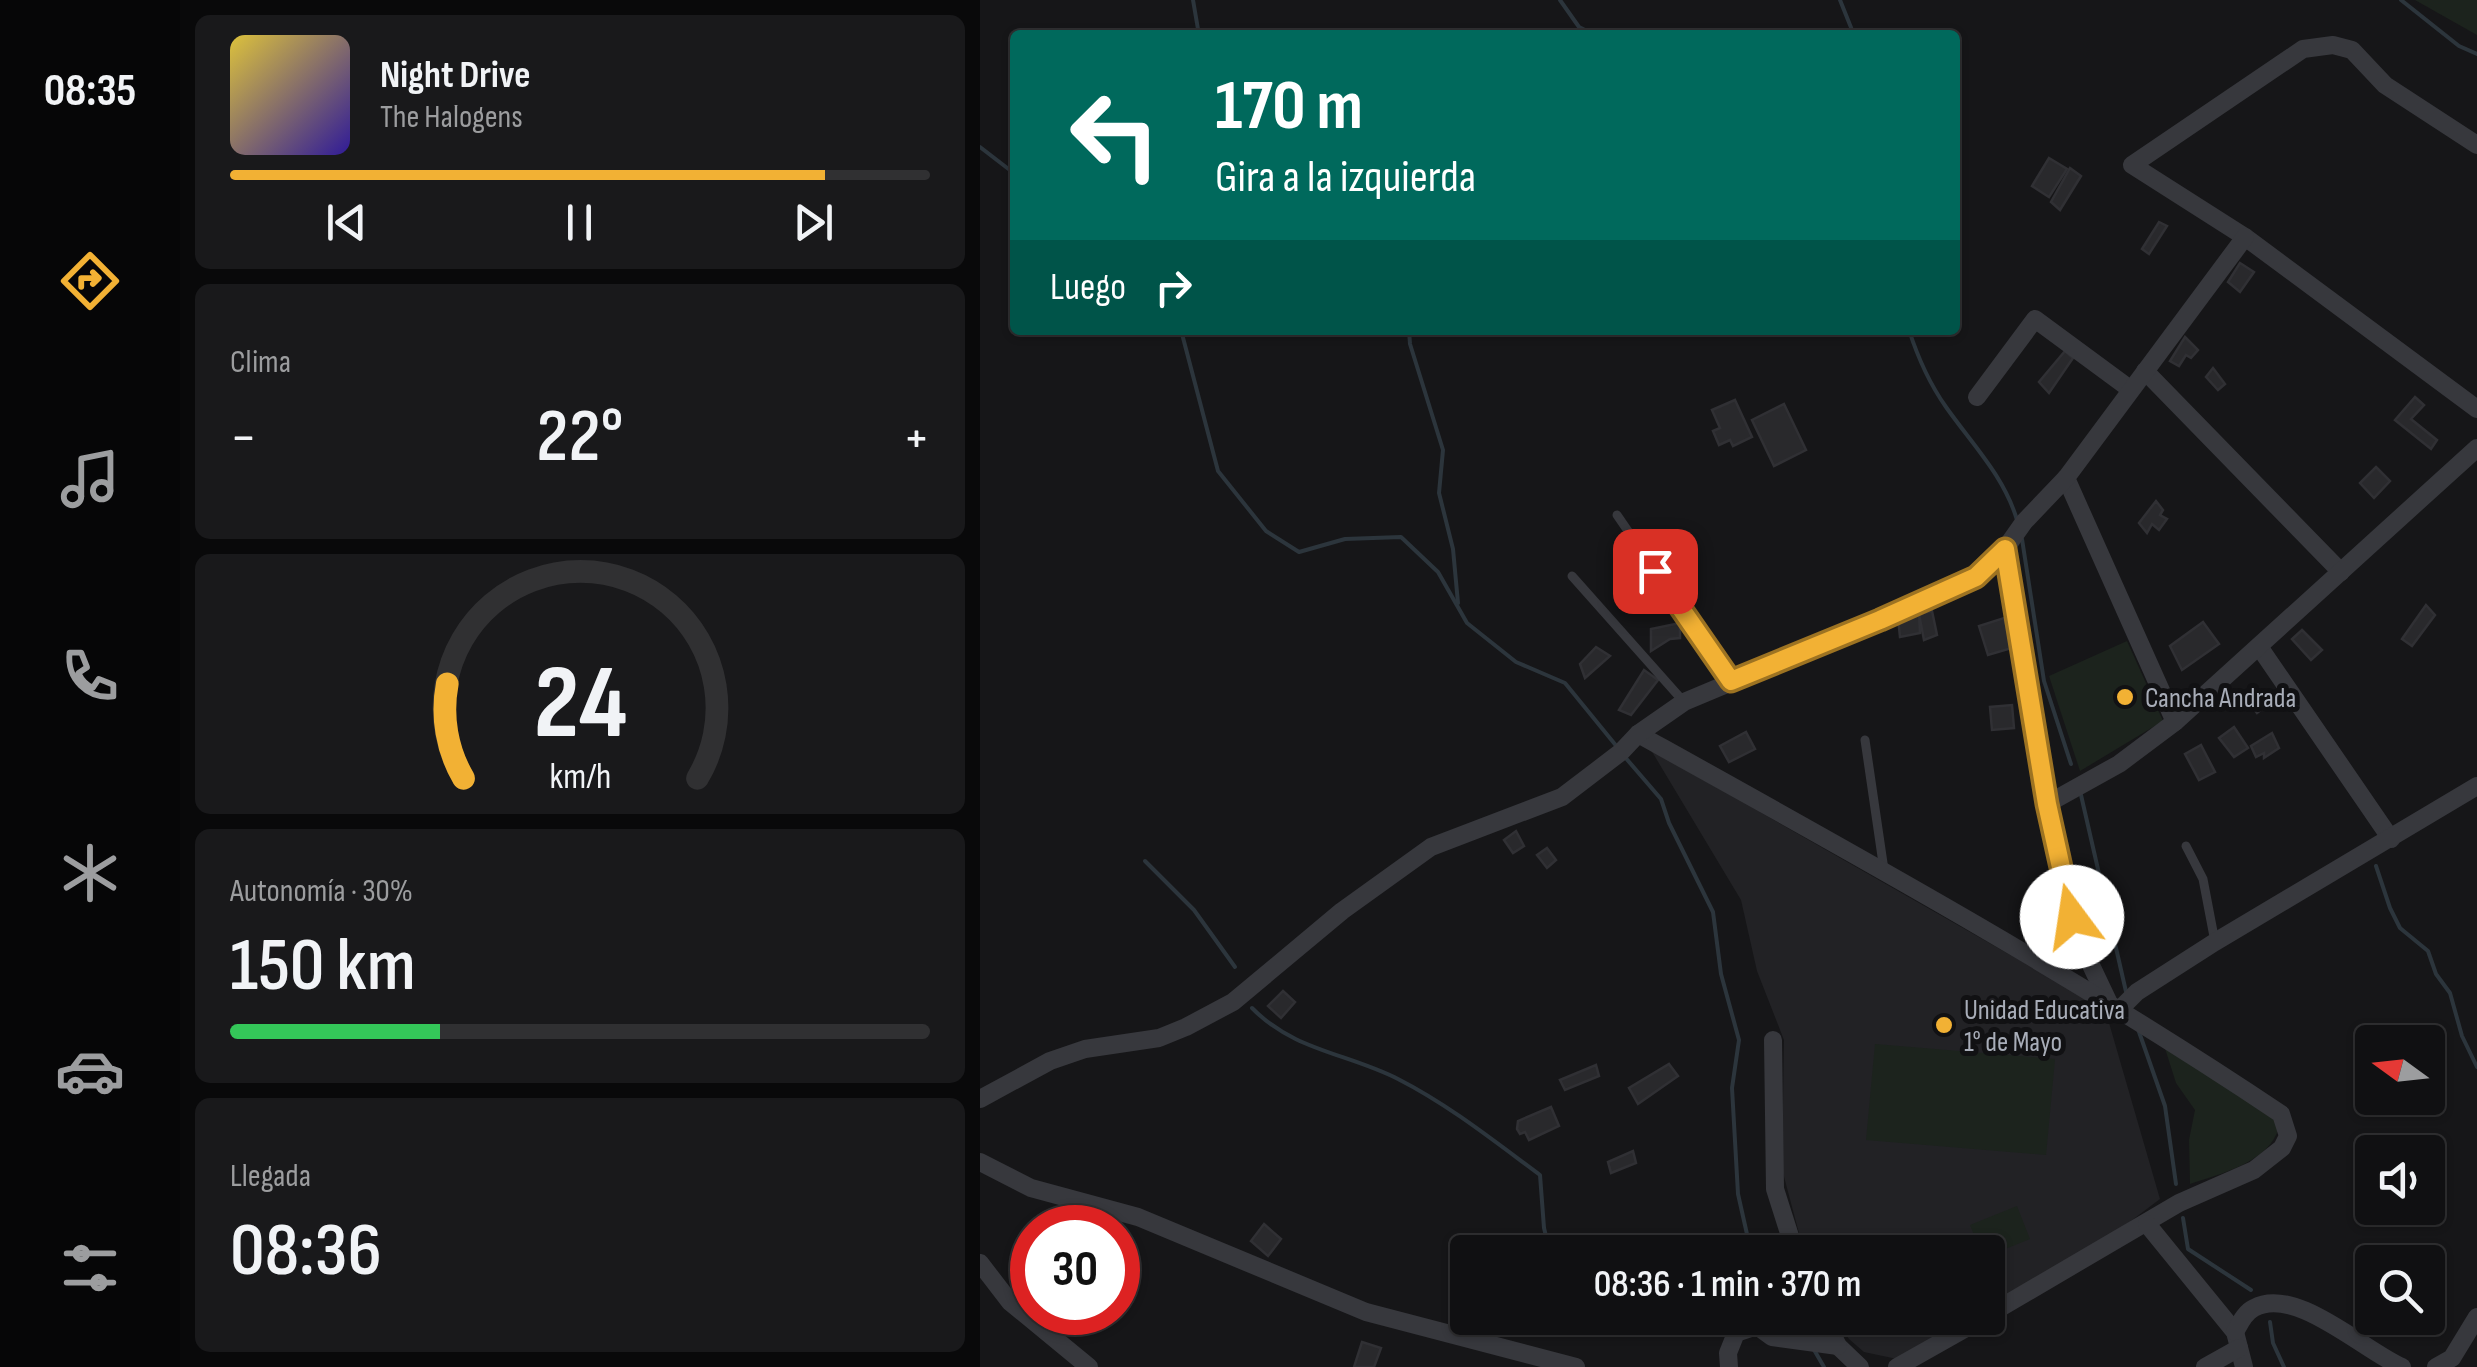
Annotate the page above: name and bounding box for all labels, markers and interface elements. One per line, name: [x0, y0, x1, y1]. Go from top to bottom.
text: Night Drive: [380, 53, 531, 98]
text: 08:35: [44, 64, 136, 119]
text: 170 m: [1215, 65, 1363, 149]
icon: left: [1050, 70, 1180, 200]
text: The Halogens: [380, 98, 523, 137]
text: Gira a la izquierda: [1215, 150, 1476, 205]
icon: previous: [319, 195, 374, 250]
icon: pause: [552, 195, 607, 250]
icon: next: [786, 195, 841, 250]
icon: directions: [55, 246, 125, 316]
icon: right: [1146, 260, 1201, 315]
text: Luego: [1050, 265, 1126, 310]
text: Clima: [230, 343, 291, 382]
text: 22°: [536, 392, 624, 483]
text: −: [230, 405, 257, 472]
text: +: [903, 405, 930, 472]
icon: music: [55, 444, 125, 514]
pin: [1613, 529, 1698, 614]
icon: arrive: [1628, 544, 1683, 599]
icon: phone: [55, 641, 125, 711]
text: 24: [533, 642, 627, 767]
place label: Cancha Andrada: [2145, 682, 2296, 715]
marker: Cancha Andrada: [2114, 686, 2136, 708]
text: km/h: [549, 756, 611, 799]
icon: climate: [55, 838, 125, 908]
position arrow: [2020, 865, 2124, 969]
text: Autonomía · 30%: [230, 872, 413, 911]
text: 150 km: [230, 921, 416, 1012]
place label: Unidad Educativa 1° de Mayo: [1964, 994, 2125, 1059]
marker: Unidad Educativa 1° de Mayo: [1933, 1014, 1955, 1036]
north arrow: [2355, 1025, 2445, 1115]
map controls: [2355, 1025, 2445, 1335]
icon: car: [55, 1036, 125, 1106]
button: sound: [2355, 1135, 2445, 1225]
text: Llegada: [230, 1157, 311, 1196]
speed limit sign: 30: [1010, 1205, 1140, 1335]
text: 08:36: [230, 1206, 382, 1297]
icon: filters: [55, 1233, 125, 1303]
button: search: [2355, 1245, 2445, 1335]
text: 08:36 · 1 min · 370 m: [1594, 1262, 1861, 1307]

